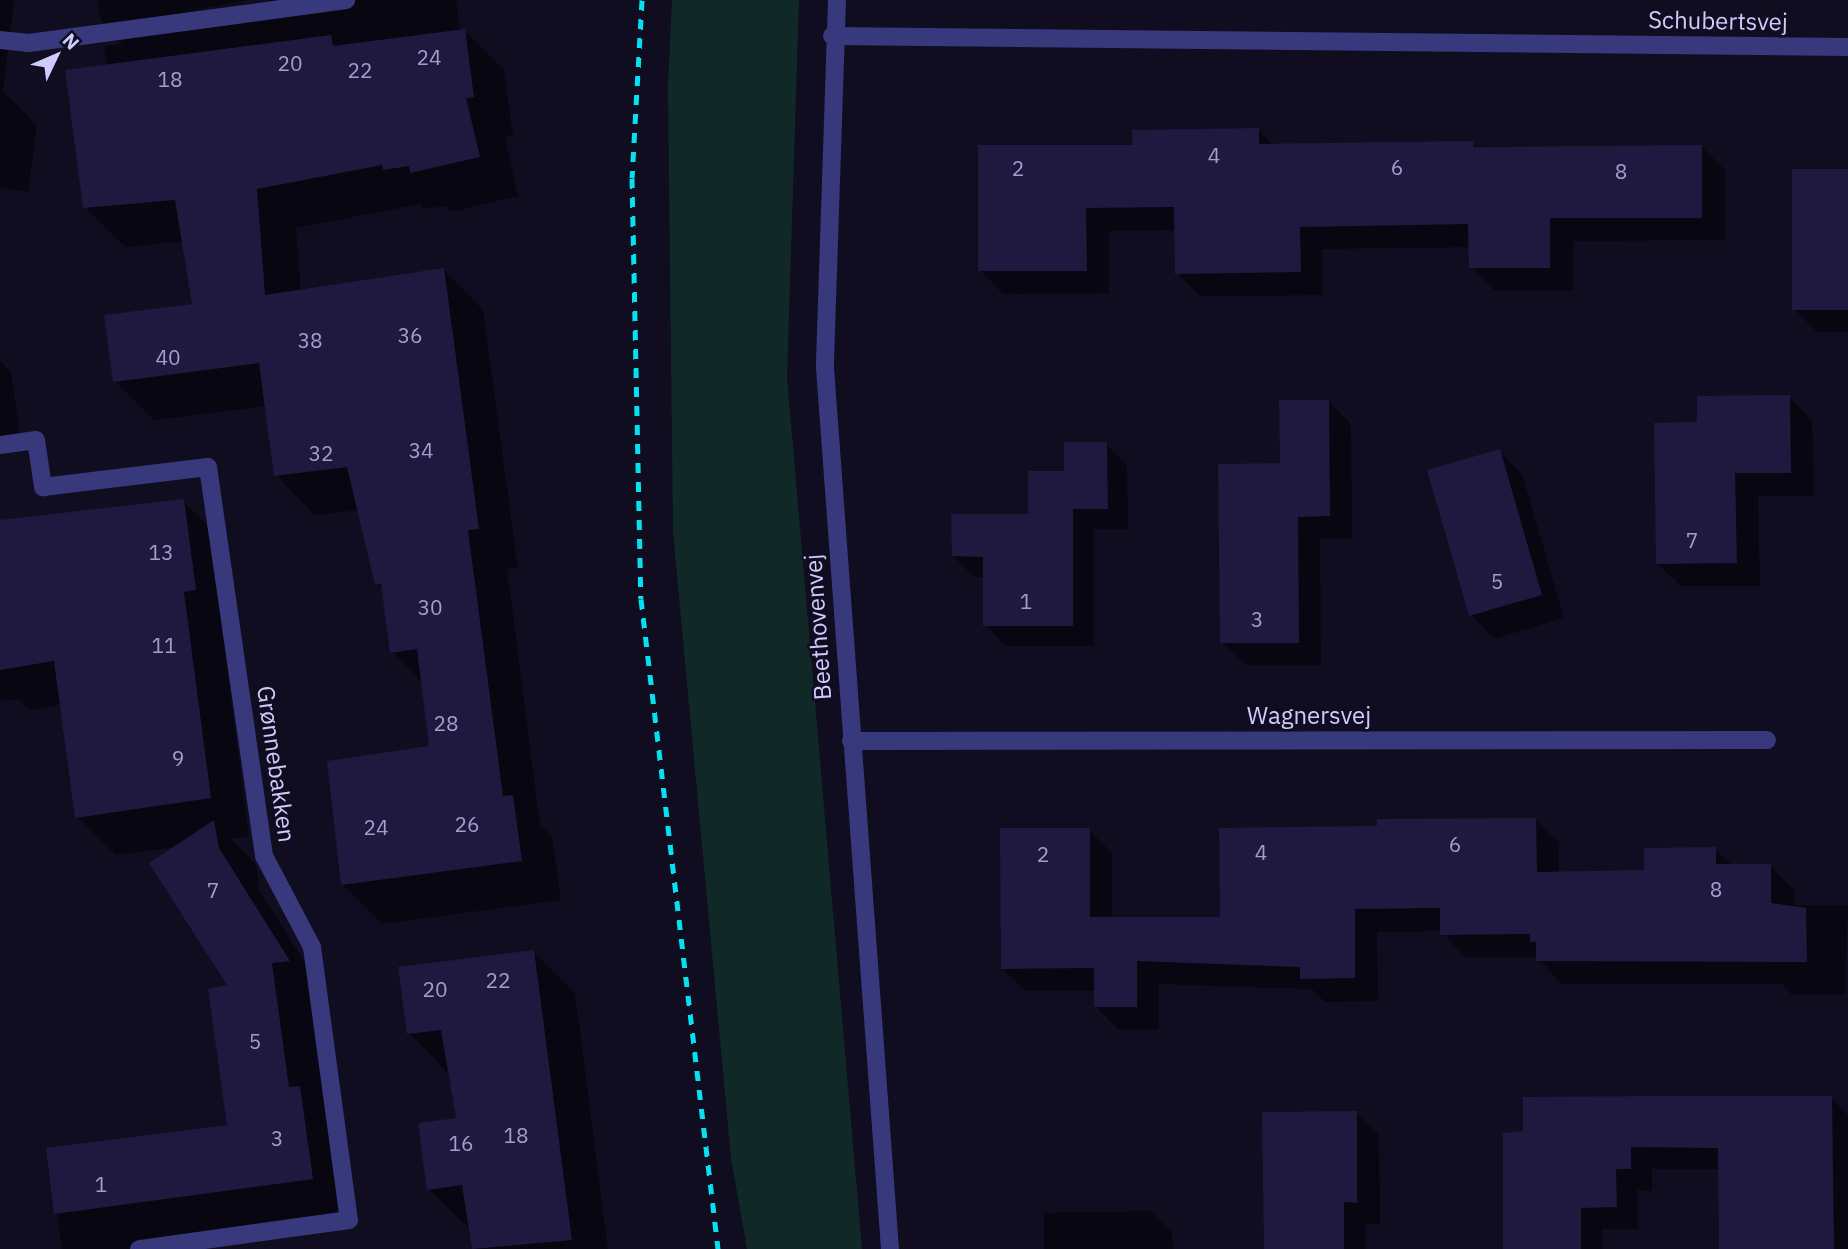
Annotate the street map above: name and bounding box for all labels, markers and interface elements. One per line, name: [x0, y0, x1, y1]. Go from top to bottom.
street label: Schubertsvej: [1648, 5, 1788, 37]
north arrow: [21, 21, 91, 91]
text: N: [58, 28, 85, 55]
house number: 24: [416, 44, 442, 70]
house number: 20: [277, 50, 303, 76]
house number: 22: [347, 57, 373, 83]
house number: 18: [157, 66, 183, 92]
house number: 4: [1208, 142, 1220, 168]
house number: 6: [1391, 154, 1403, 180]
house number: 2: [1012, 155, 1024, 181]
house number: 8: [1615, 158, 1627, 184]
house number: 36: [397, 322, 423, 348]
house number: 38: [297, 327, 323, 353]
house number: 40: [155, 344, 181, 370]
house number: 34: [408, 437, 434, 463]
house number: 32: [308, 440, 334, 466]
house number: 7: [1686, 527, 1698, 553]
house number: 13: [148, 539, 174, 565]
street label: Beethovenvej: [799, 553, 837, 701]
house number: 5: [1491, 568, 1503, 594]
house number: 1: [1020, 588, 1032, 614]
house number: 30: [417, 594, 443, 620]
house number: 3: [1251, 606, 1263, 632]
house number: 11: [151, 632, 177, 658]
street label: Grønnebakken: [251, 684, 301, 844]
street label: Wagnersvej: [1247, 702, 1371, 730]
house number: 28: [433, 710, 459, 736]
house number: 9: [172, 745, 184, 771]
house number: 26: [454, 811, 480, 837]
house number: 24: [363, 814, 389, 840]
house number: 6: [1449, 831, 1461, 857]
house number: 4: [1255, 839, 1267, 865]
house number: 2: [1037, 841, 1049, 867]
house number: 8: [1710, 876, 1722, 902]
house number: 7: [207, 877, 219, 903]
house number: 22: [485, 967, 511, 993]
house number: 20: [422, 976, 448, 1002]
house number: 5: [249, 1028, 261, 1054]
house number: 18: [503, 1122, 529, 1148]
house number: 3: [271, 1125, 283, 1151]
house number: 16: [448, 1130, 474, 1156]
house number: 1: [95, 1171, 107, 1197]

